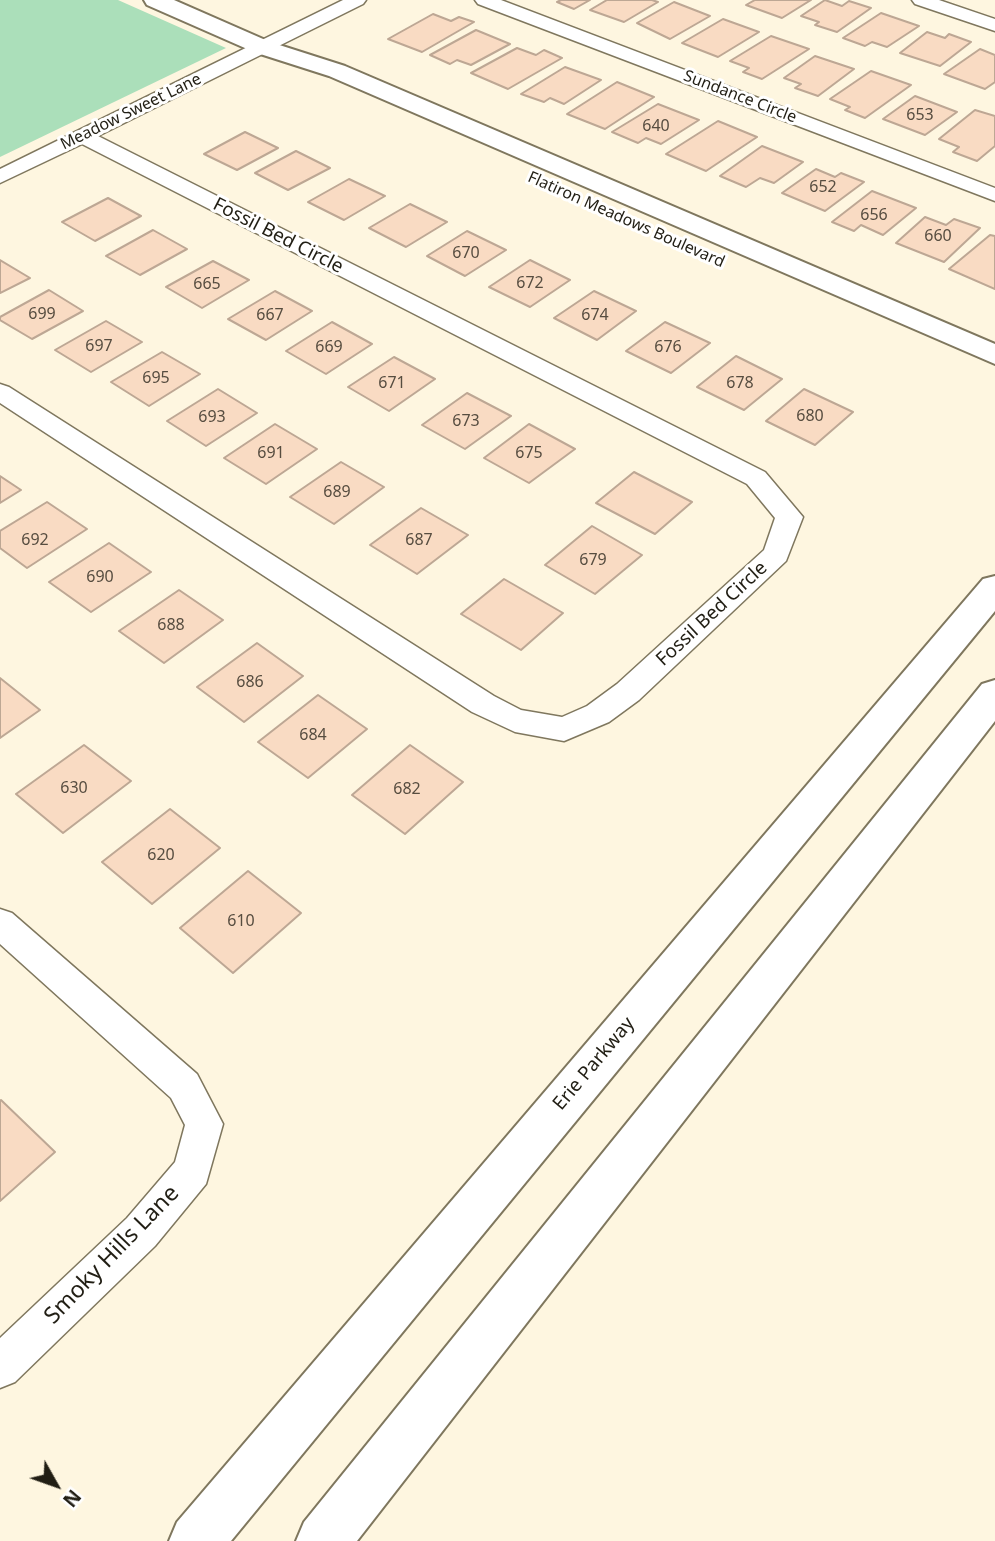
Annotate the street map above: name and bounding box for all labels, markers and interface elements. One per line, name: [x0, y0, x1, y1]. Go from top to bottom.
street label: Sundance Circle: [681, 67, 799, 127]
street label: Meadow Sweet Lane: [58, 70, 204, 154]
house number: 653: [906, 105, 934, 125]
house number: 640: [642, 116, 670, 136]
street label: Flatiron Meadows Boulevard: [525, 168, 727, 272]
house number: 652: [809, 177, 837, 197]
street label: Fossil Bed Circle: [209, 193, 347, 279]
house number: 656: [860, 205, 888, 225]
house number: 660: [924, 226, 952, 246]
house number: 670: [452, 243, 480, 263]
house number: 672: [516, 273, 544, 293]
house number: 665: [193, 274, 221, 294]
house number: 699: [28, 304, 56, 324]
house number: 667: [256, 305, 284, 325]
house number: 674: [581, 305, 609, 325]
house number: 697: [85, 336, 113, 356]
house number: 669: [315, 337, 343, 357]
house number: 676: [654, 337, 682, 357]
house number: 695: [142, 368, 170, 388]
house number: 671: [378, 373, 406, 393]
house number: 678: [726, 373, 754, 393]
house number: 680: [796, 406, 824, 426]
house number: 693: [198, 407, 226, 427]
house number: 673: [452, 411, 480, 431]
house number: 691: [257, 443, 285, 463]
house number: 675: [515, 443, 543, 463]
house number: 689: [323, 482, 351, 502]
house number: 692: [21, 530, 49, 550]
house number: 687: [405, 530, 433, 550]
house number: 679: [579, 550, 607, 570]
street label: Fossil Bed Circle: [652, 557, 772, 671]
house number: 690: [86, 567, 114, 587]
house number: 688: [157, 615, 185, 635]
house number: 686: [236, 672, 264, 692]
house number: 684: [299, 725, 327, 745]
house number: 630: [60, 778, 88, 798]
house number: 682: [393, 779, 421, 799]
house number: 620: [147, 845, 175, 865]
house number: 610: [227, 911, 255, 931]
street label: Erie Parkway: [548, 1013, 640, 1115]
street label: Smoky Hills Lane: [39, 1180, 185, 1330]
north arrow: [21, 1450, 91, 1520]
text: N: [57, 1484, 87, 1513]

